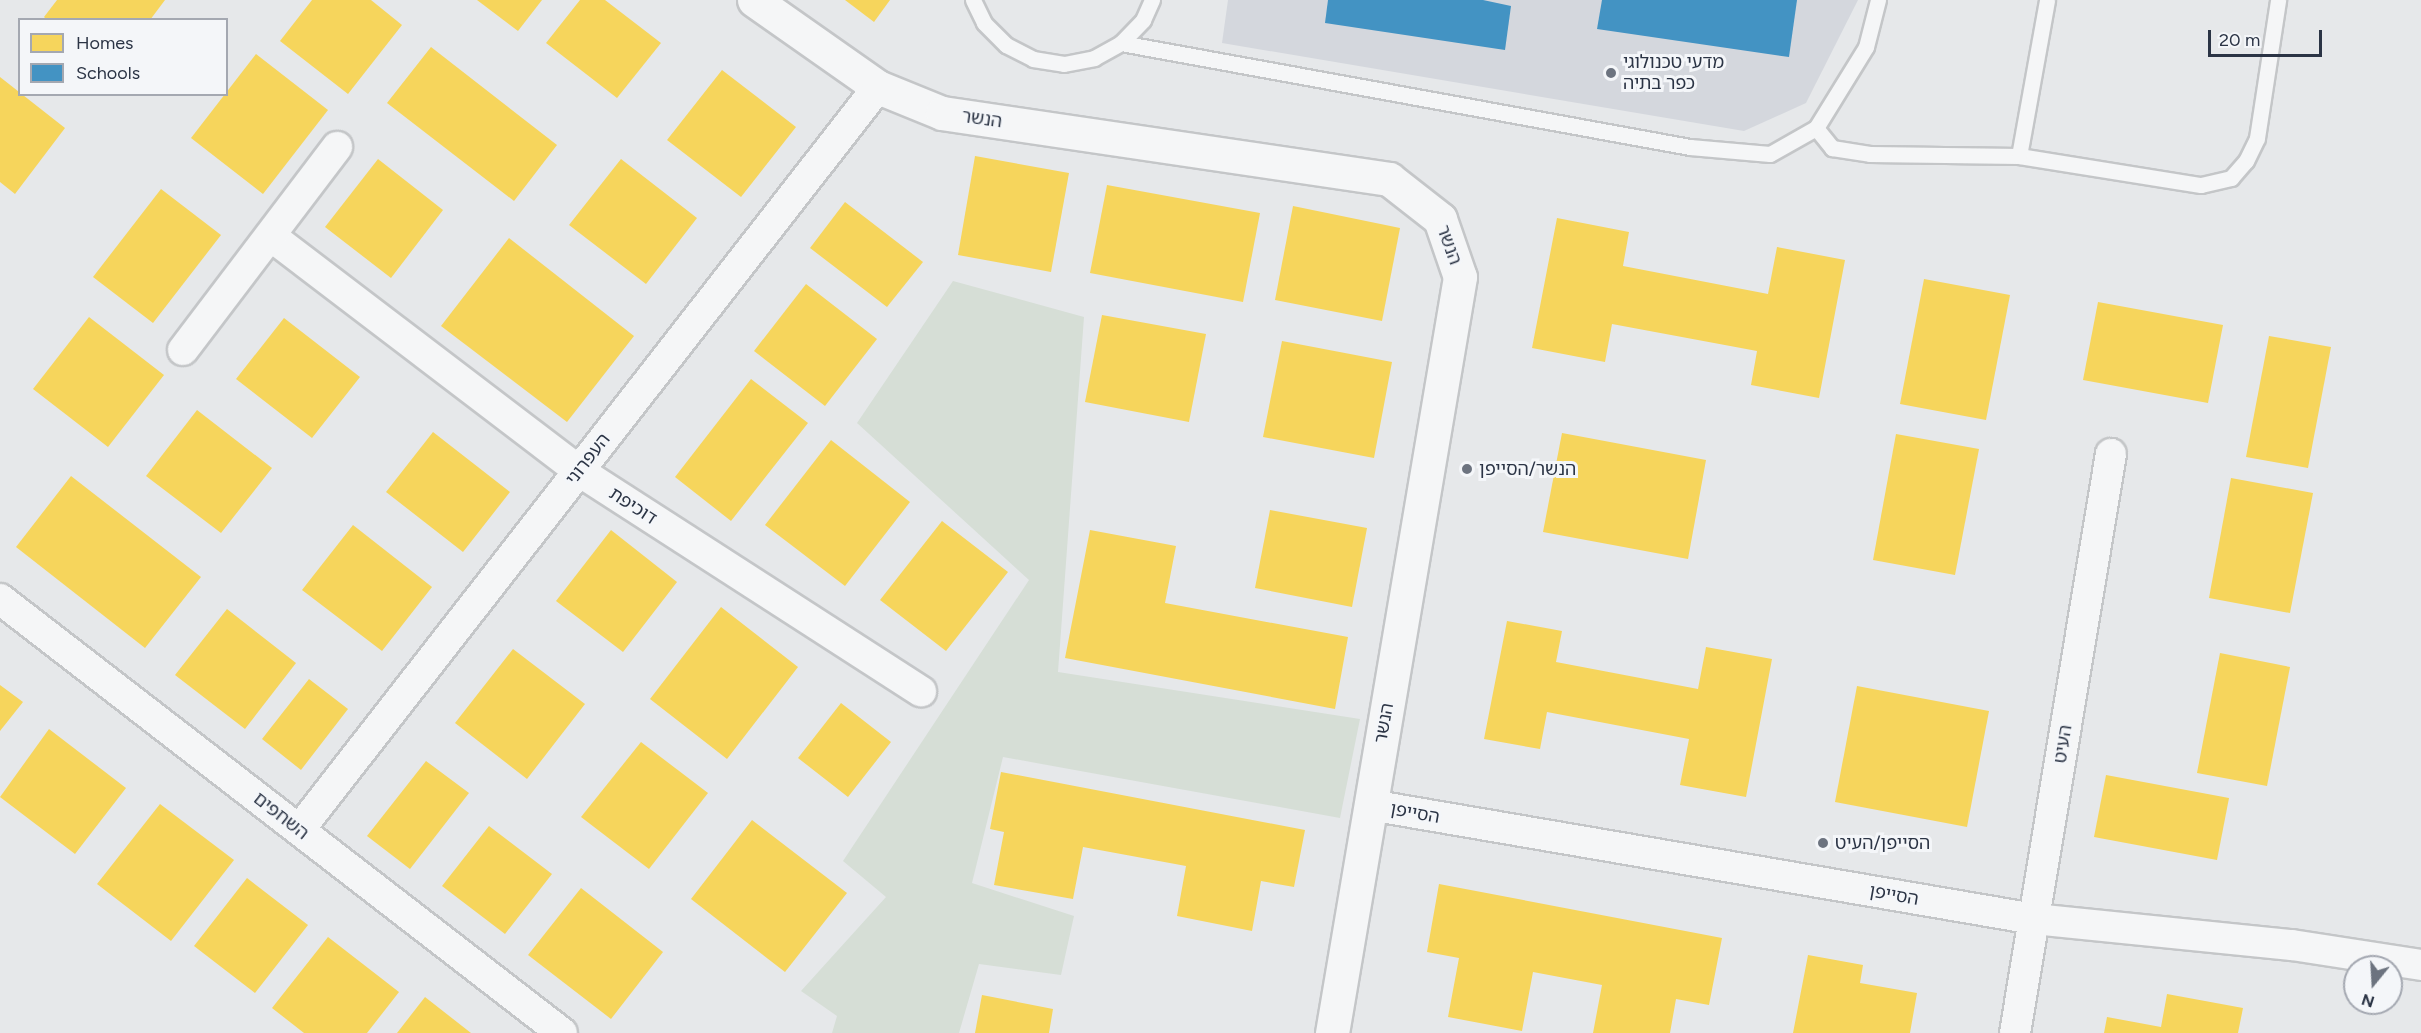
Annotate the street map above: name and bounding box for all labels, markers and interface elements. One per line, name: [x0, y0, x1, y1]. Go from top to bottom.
legend: [18, 18, 228, 96]
scale bar: [2211, 18, 2325, 56]
text: 20 m: [2219, 29, 2260, 51]
text: Homes: [76, 32, 134, 54]
place label: מדעי טכנולוגי כפר בתיה: [1623, 52, 1724, 94]
text: Schools: [76, 62, 140, 84]
marker: מדעי טכנולוגי כפר בתיה: [1604, 66, 1618, 80]
street label: הנשר: [960, 105, 1004, 133]
street label: הנשר: [1432, 222, 1466, 268]
street label: העפרוני: [561, 429, 615, 489]
place label: הנשר/הסייפן: [1479, 458, 1576, 480]
marker: הנשר/הסייפן: [1460, 462, 1474, 476]
street label: דוכיפת: [605, 483, 661, 529]
street label: הנשר: [1370, 701, 1398, 745]
street label: העיט: [2049, 723, 2077, 765]
street label: השחפים: [249, 788, 313, 844]
street label: הסייפן: [1389, 798, 1441, 828]
place label: הסייפן/העיט: [1835, 832, 1930, 854]
marker: הסייפן/העיט: [1816, 836, 1830, 850]
street label: הסייפן: [1868, 880, 1920, 910]
north arrow: [2343, 955, 2403, 1015]
text: N: [2359, 990, 2377, 1012]

